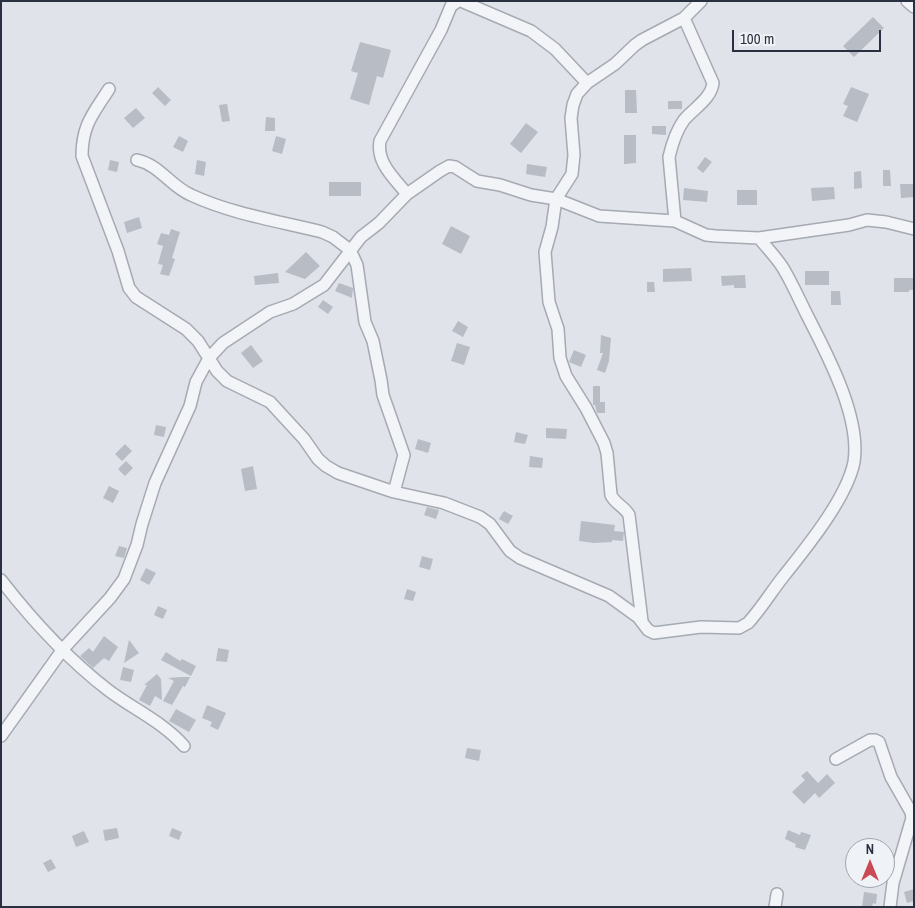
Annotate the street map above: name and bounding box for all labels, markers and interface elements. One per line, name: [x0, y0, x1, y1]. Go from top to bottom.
scale bar: [735, 20, 884, 52]
text: 100 m: [740, 28, 774, 49]
north arrow: [845, 838, 895, 888]
text: N: [866, 840, 874, 858]

